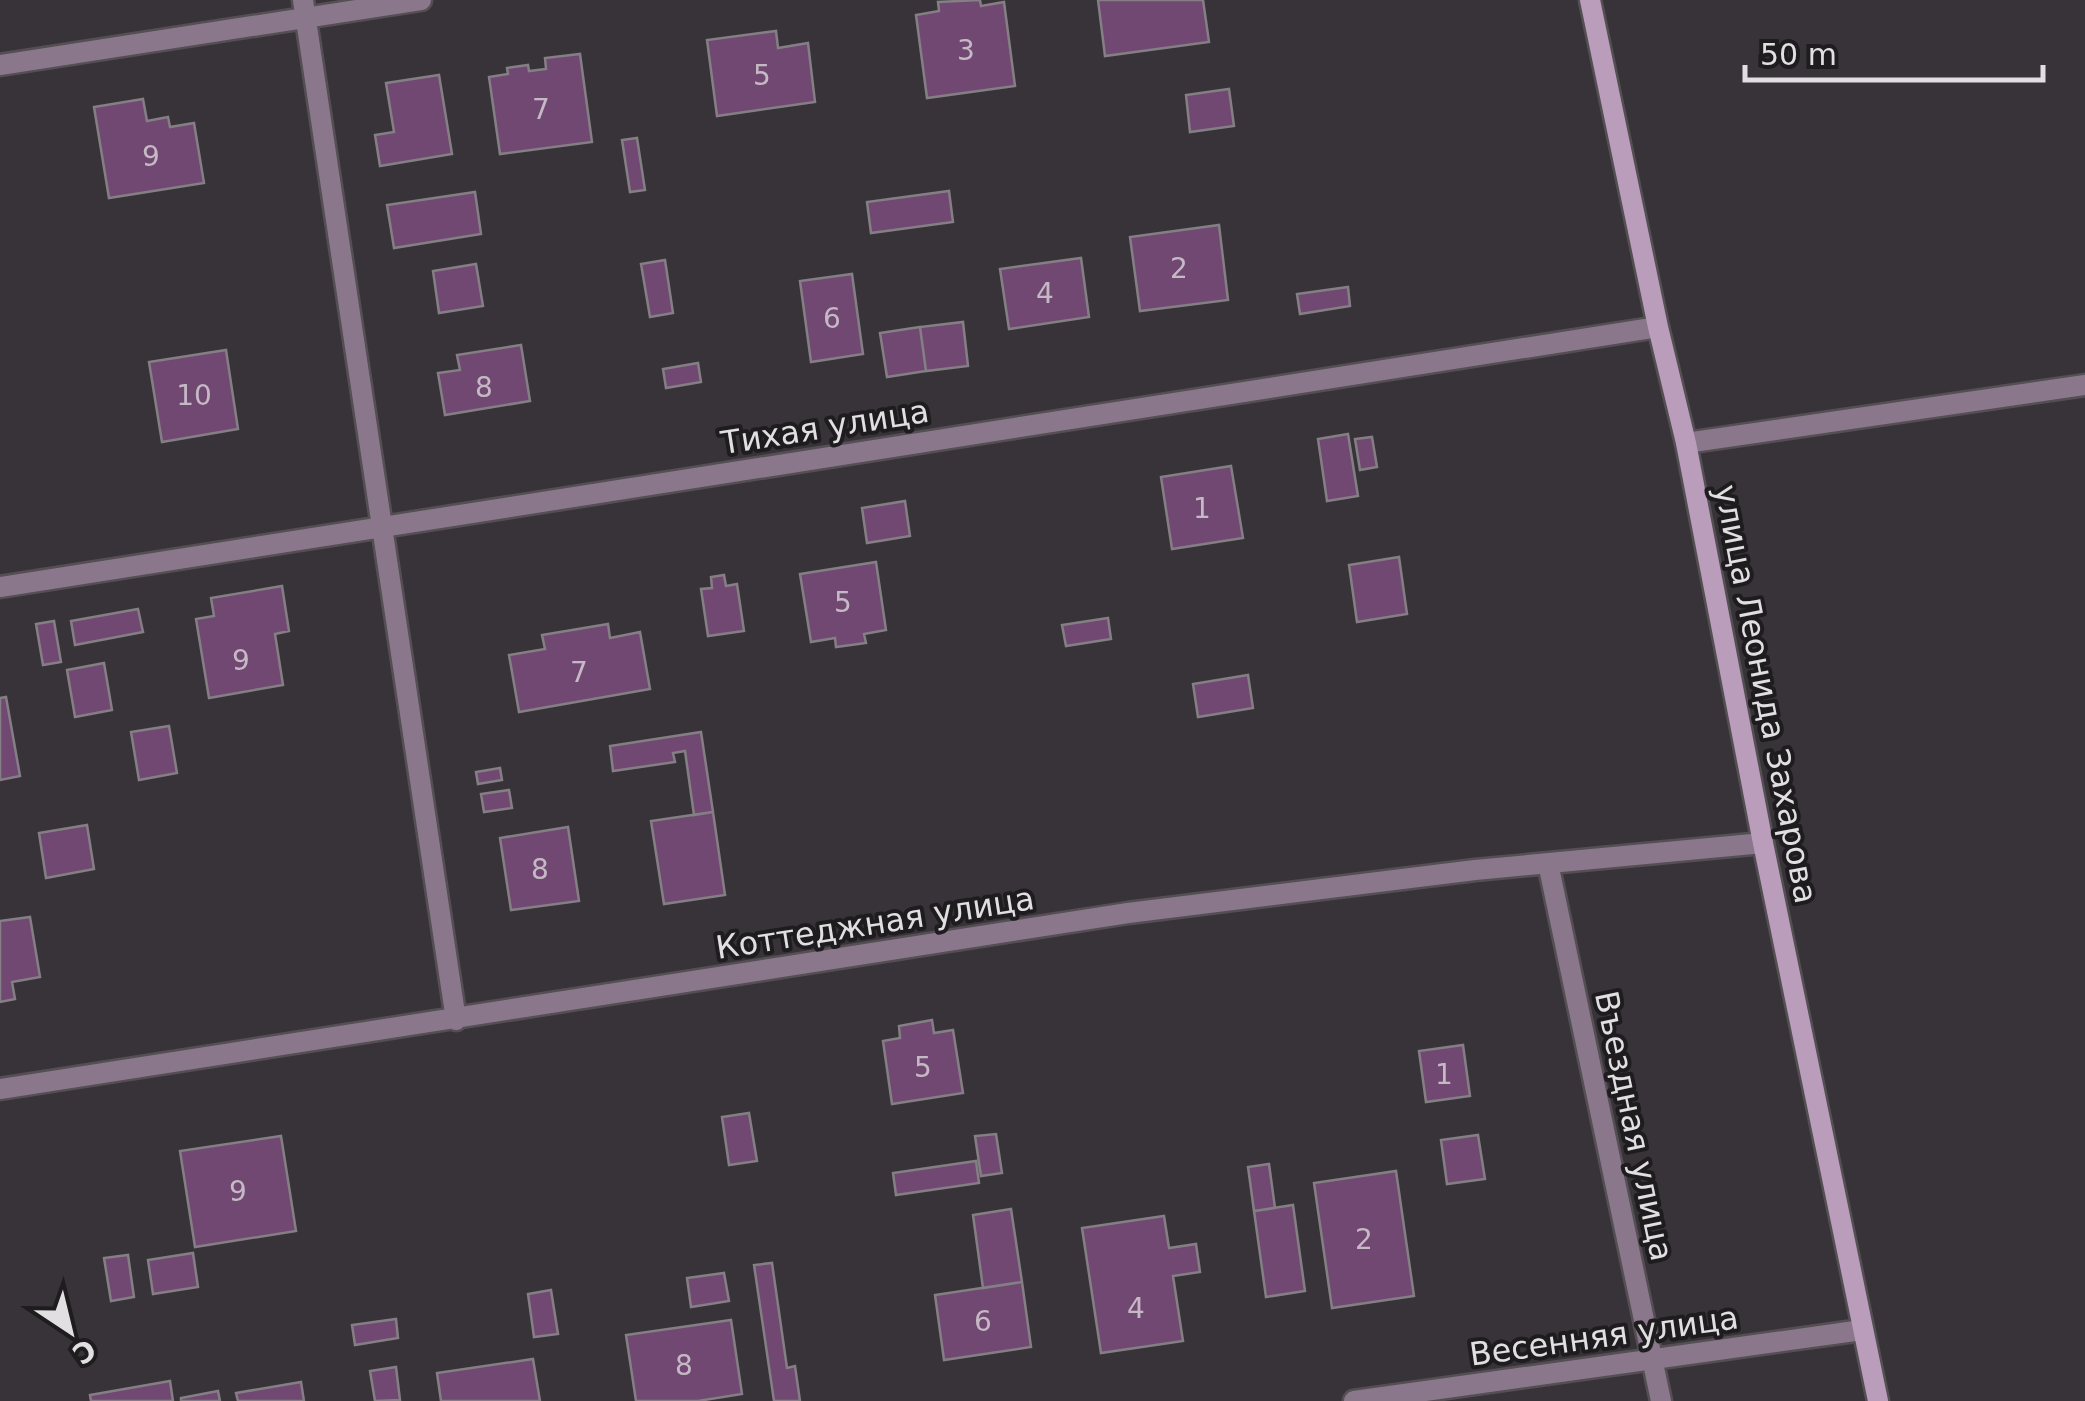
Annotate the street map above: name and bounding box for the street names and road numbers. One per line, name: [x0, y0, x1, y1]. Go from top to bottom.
street label: Тихая улица: [717, 392, 932, 462]
street label: улица Леонида Захарова: [1707, 481, 1825, 907]
street label: Коттеджная улица: [713, 879, 1037, 967]
street label: Въездная улица: [1587, 988, 1681, 1264]
street label: Весенняя улица: [1467, 1298, 1741, 1374]

